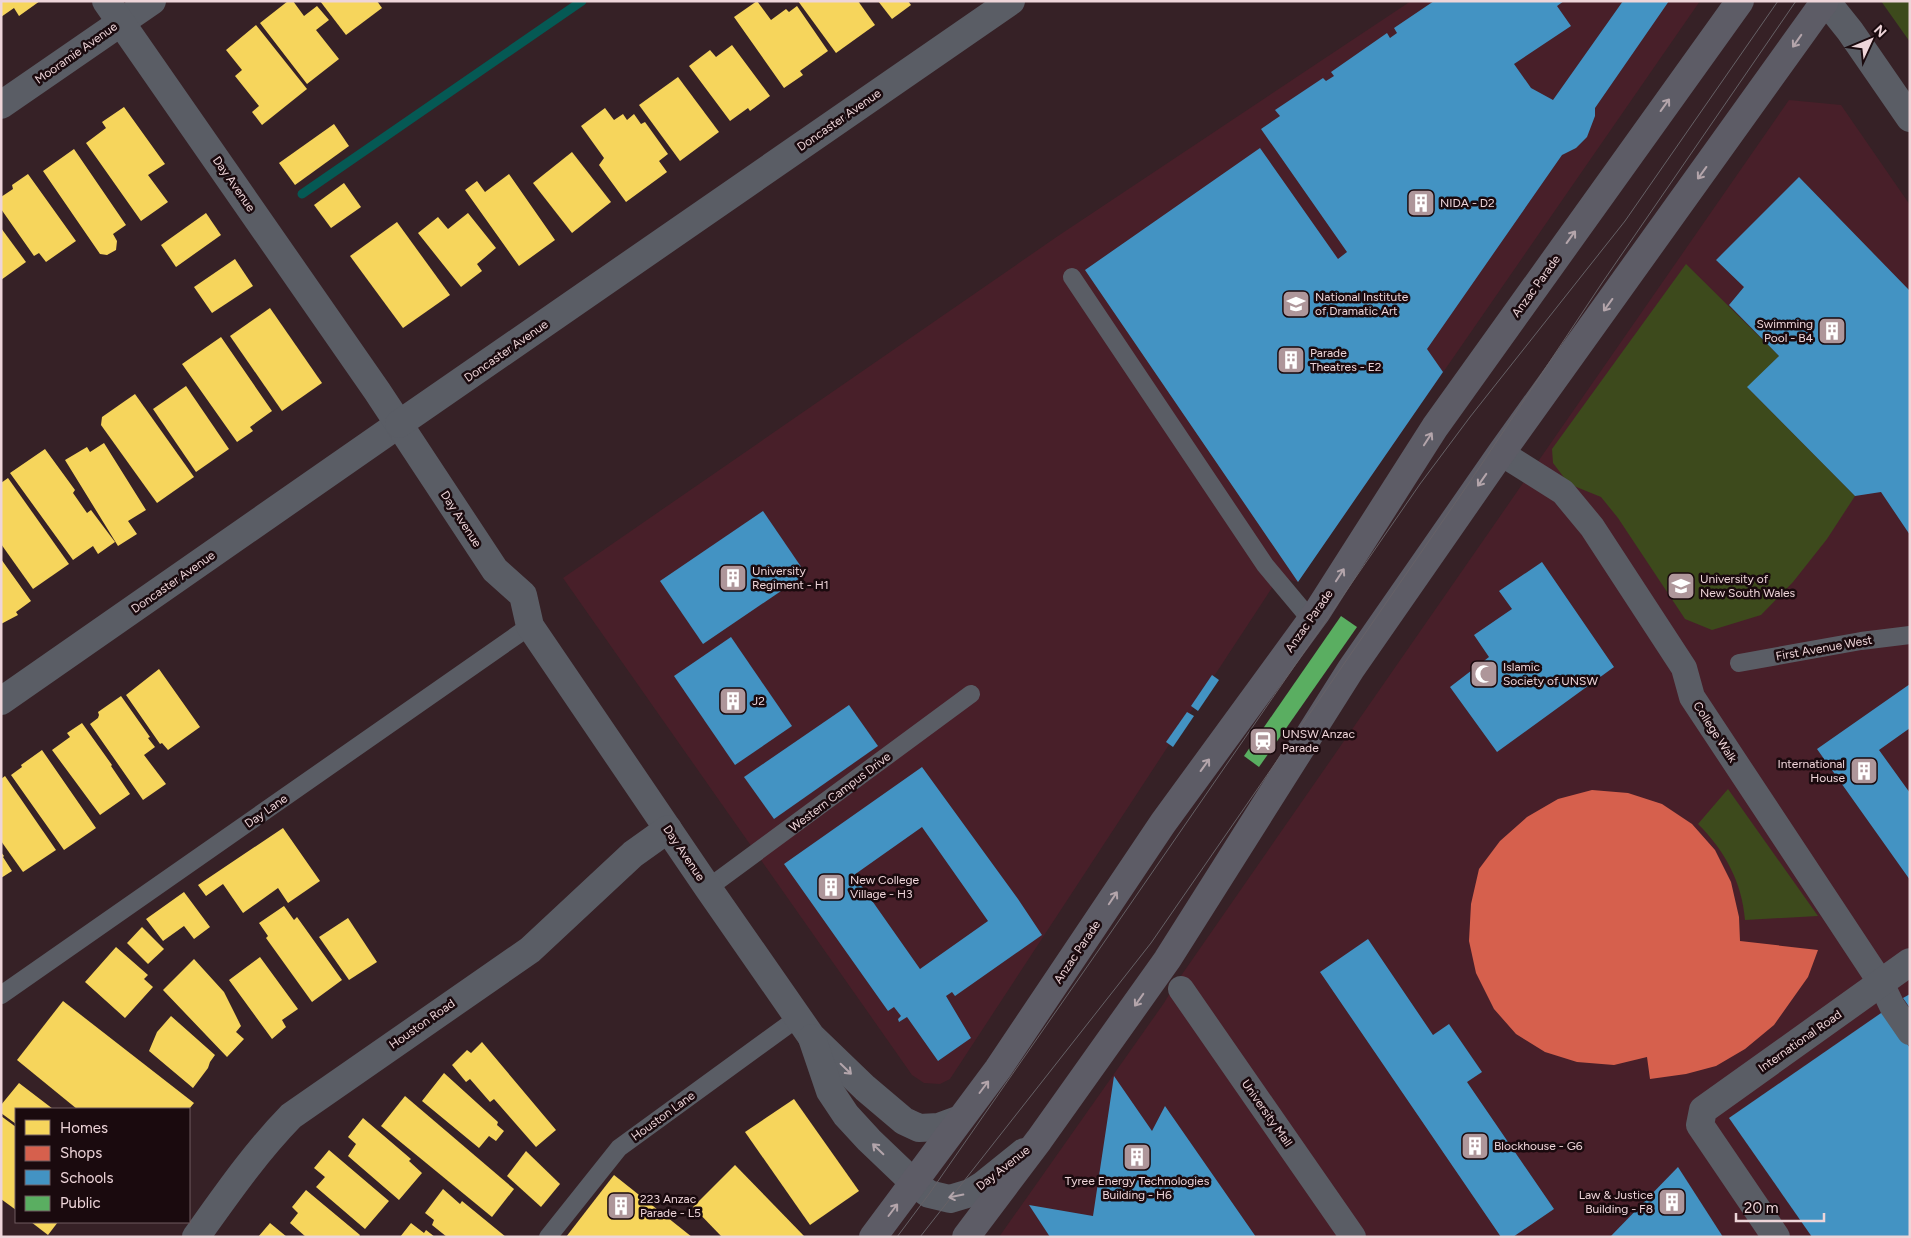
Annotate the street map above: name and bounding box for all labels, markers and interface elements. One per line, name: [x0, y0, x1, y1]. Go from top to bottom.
north arrow: [1846, 15, 1896, 65]
street label: Mooramie Avenue: [32, 19, 120, 87]
text: N: [1870, 22, 1890, 41]
one-way arrow: [1792, 34, 1802, 48]
street label: Doncaster Avenue: [795, 86, 884, 154]
one-way arrow: [1660, 99, 1671, 112]
street label: Day Avenue: [210, 154, 258, 215]
one-way arrow: [1697, 166, 1707, 180]
building icon: NIDA - D2: [1406, 188, 1436, 218]
place label: NIDA - D2: [1440, 196, 1495, 210]
one-way arrow: [1566, 230, 1576, 244]
street label: Anzac Parade: [1509, 252, 1563, 320]
school or university icon: National Institute of Dramatic Art: [1281, 289, 1311, 319]
place label: National Institute of Dramatic Art: [1315, 290, 1409, 318]
one-way arrow: [1602, 298, 1613, 311]
building icon: Swimming Pool - B4: [1817, 316, 1847, 346]
street label: Doncaster Avenue: [462, 317, 551, 385]
place label: Swimming Pool - B4: [1756, 317, 1814, 345]
building icon: Parade Theatres - E2: [1276, 345, 1306, 375]
place label: Parade Theatres - E2: [1310, 346, 1381, 374]
one-way arrow: [1423, 432, 1433, 446]
one-way arrow: [1477, 473, 1487, 487]
street label: Day Avenue: [438, 488, 485, 550]
street label: Doncaster Avenue: [129, 548, 218, 616]
building icon: University Regiment - H1: [718, 563, 748, 593]
place label: University Regiment - H1: [752, 564, 829, 592]
one-way arrow: [1336, 569, 1346, 583]
school or university icon: University of New South Wales: [1666, 571, 1696, 601]
place label: University of New South Wales: [1700, 572, 1796, 600]
street label: Anzac Parade: [1282, 587, 1336, 655]
street label: First Avenue West: [1775, 633, 1874, 663]
mosque icon: Islamic Society of UNSW: [1469, 659, 1499, 689]
place label: Islamic Society of UNSW: [1503, 660, 1598, 688]
building icon: J2: [718, 686, 748, 716]
place label: J2: [752, 694, 765, 708]
street label: College Walk: [1690, 699, 1740, 765]
station icon: UNSW Anzac Parade: [1248, 726, 1278, 756]
place label: UNSW Anzac Parade: [1282, 727, 1355, 755]
street label: Western Campus Drive: [787, 749, 894, 835]
building icon: International House: [1849, 756, 1879, 786]
place label: International House: [1777, 757, 1845, 785]
one-way arrow: [1200, 759, 1211, 772]
street label: Day Lane: [242, 791, 291, 831]
street label: Day Avenue: [660, 822, 708, 884]
building icon: New College Village - H3: [816, 872, 846, 902]
place label: New College Village - H3: [850, 873, 920, 901]
one-way arrow: [1108, 891, 1118, 905]
street label: Anzac Parade: [1051, 917, 1103, 986]
one-way arrow: [1134, 993, 1145, 1007]
street label: Houston Road: [386, 996, 458, 1052]
street label: International Road: [1756, 1007, 1844, 1075]
one-way arrow: [840, 1063, 852, 1075]
street label: University Mall: [1239, 1077, 1295, 1149]
one-way arrow: [978, 1081, 989, 1094]
street label: Houston Lane: [629, 1088, 698, 1144]
legend: [15, 1108, 190, 1223]
text: Homes: [60, 1119, 108, 1137]
building icon: Blockhouse - G6: [1460, 1131, 1490, 1161]
place label: Blockhouse - G6: [1494, 1139, 1583, 1153]
street label: Day Avenue: [973, 1142, 1033, 1193]
building icon: Tyree Energy Technologies Building - H6: [1122, 1142, 1152, 1172]
one-way arrow: [872, 1143, 885, 1155]
text: Shops: [60, 1144, 102, 1162]
text: Schools: [60, 1169, 113, 1187]
place label: Tyree Energy Technologies Building - H6: [1065, 1174, 1210, 1202]
building icon: Law & Justice Building - F8: [1657, 1187, 1687, 1217]
place label: Law & Justice Building - F8: [1579, 1188, 1653, 1216]
scale bar: [1736, 1190, 1824, 1222]
building icon: 223 Anzac Parade - L5: [606, 1191, 636, 1221]
place label: 223 Anzac Parade - L5: [640, 1192, 701, 1220]
one-way arrow: [949, 1192, 965, 1202]
text: Public: [60, 1194, 101, 1212]
text: 20 m: [1744, 1199, 1778, 1217]
one-way arrow: [888, 1204, 899, 1217]

